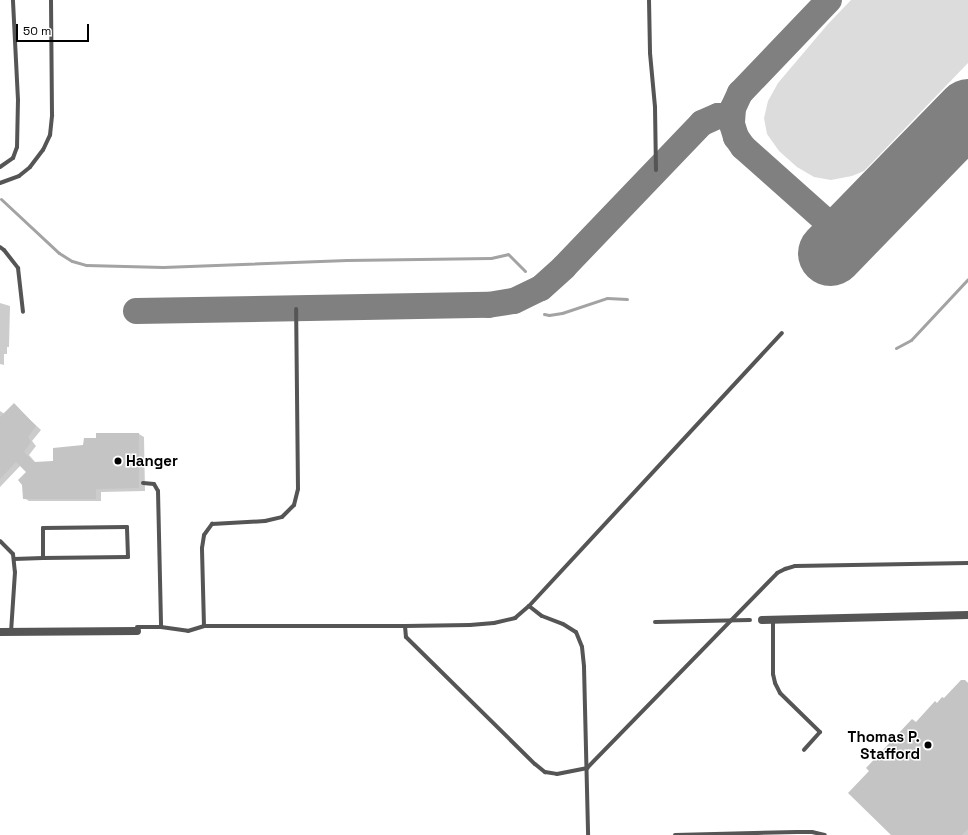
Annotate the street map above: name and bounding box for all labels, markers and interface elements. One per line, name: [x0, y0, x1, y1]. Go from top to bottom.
scale bar: [18, 16, 91, 42]
text: 50 m: [23, 23, 51, 39]
place label: Hanger: [126, 452, 178, 470]
marker: Hanger: [113, 456, 123, 466]
place label: Thomas P. Stafford: [848, 727, 920, 762]
marker: Thomas P. Stafford: [923, 740, 933, 750]

